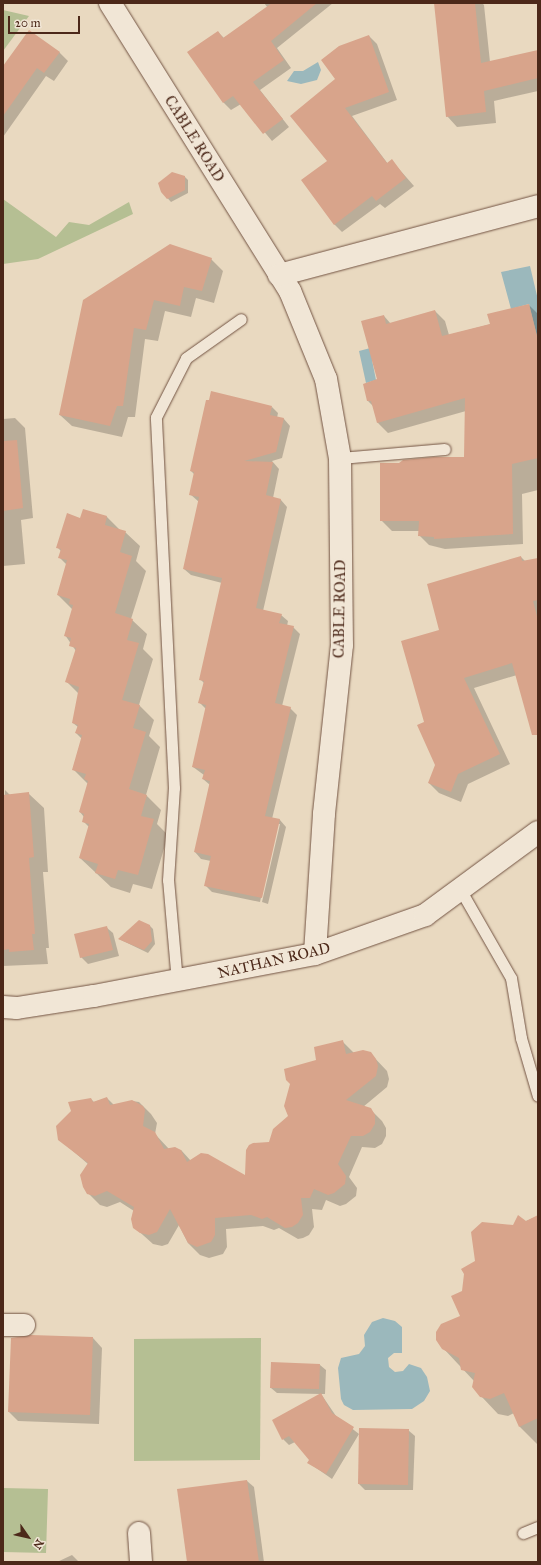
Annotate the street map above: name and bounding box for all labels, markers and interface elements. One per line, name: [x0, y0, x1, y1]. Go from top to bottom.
scale bar: [10, 8, 82, 34]
text: 20 m: [15, 16, 41, 30]
street label: CABLE ROAD: [160, 92, 228, 186]
street label: CABLE ROAD: [330, 560, 350, 658]
street label: NATHAN ROAD: [216, 939, 332, 983]
north arrow: [8, 1517, 48, 1557]
text: N: [30, 1536, 46, 1551]

